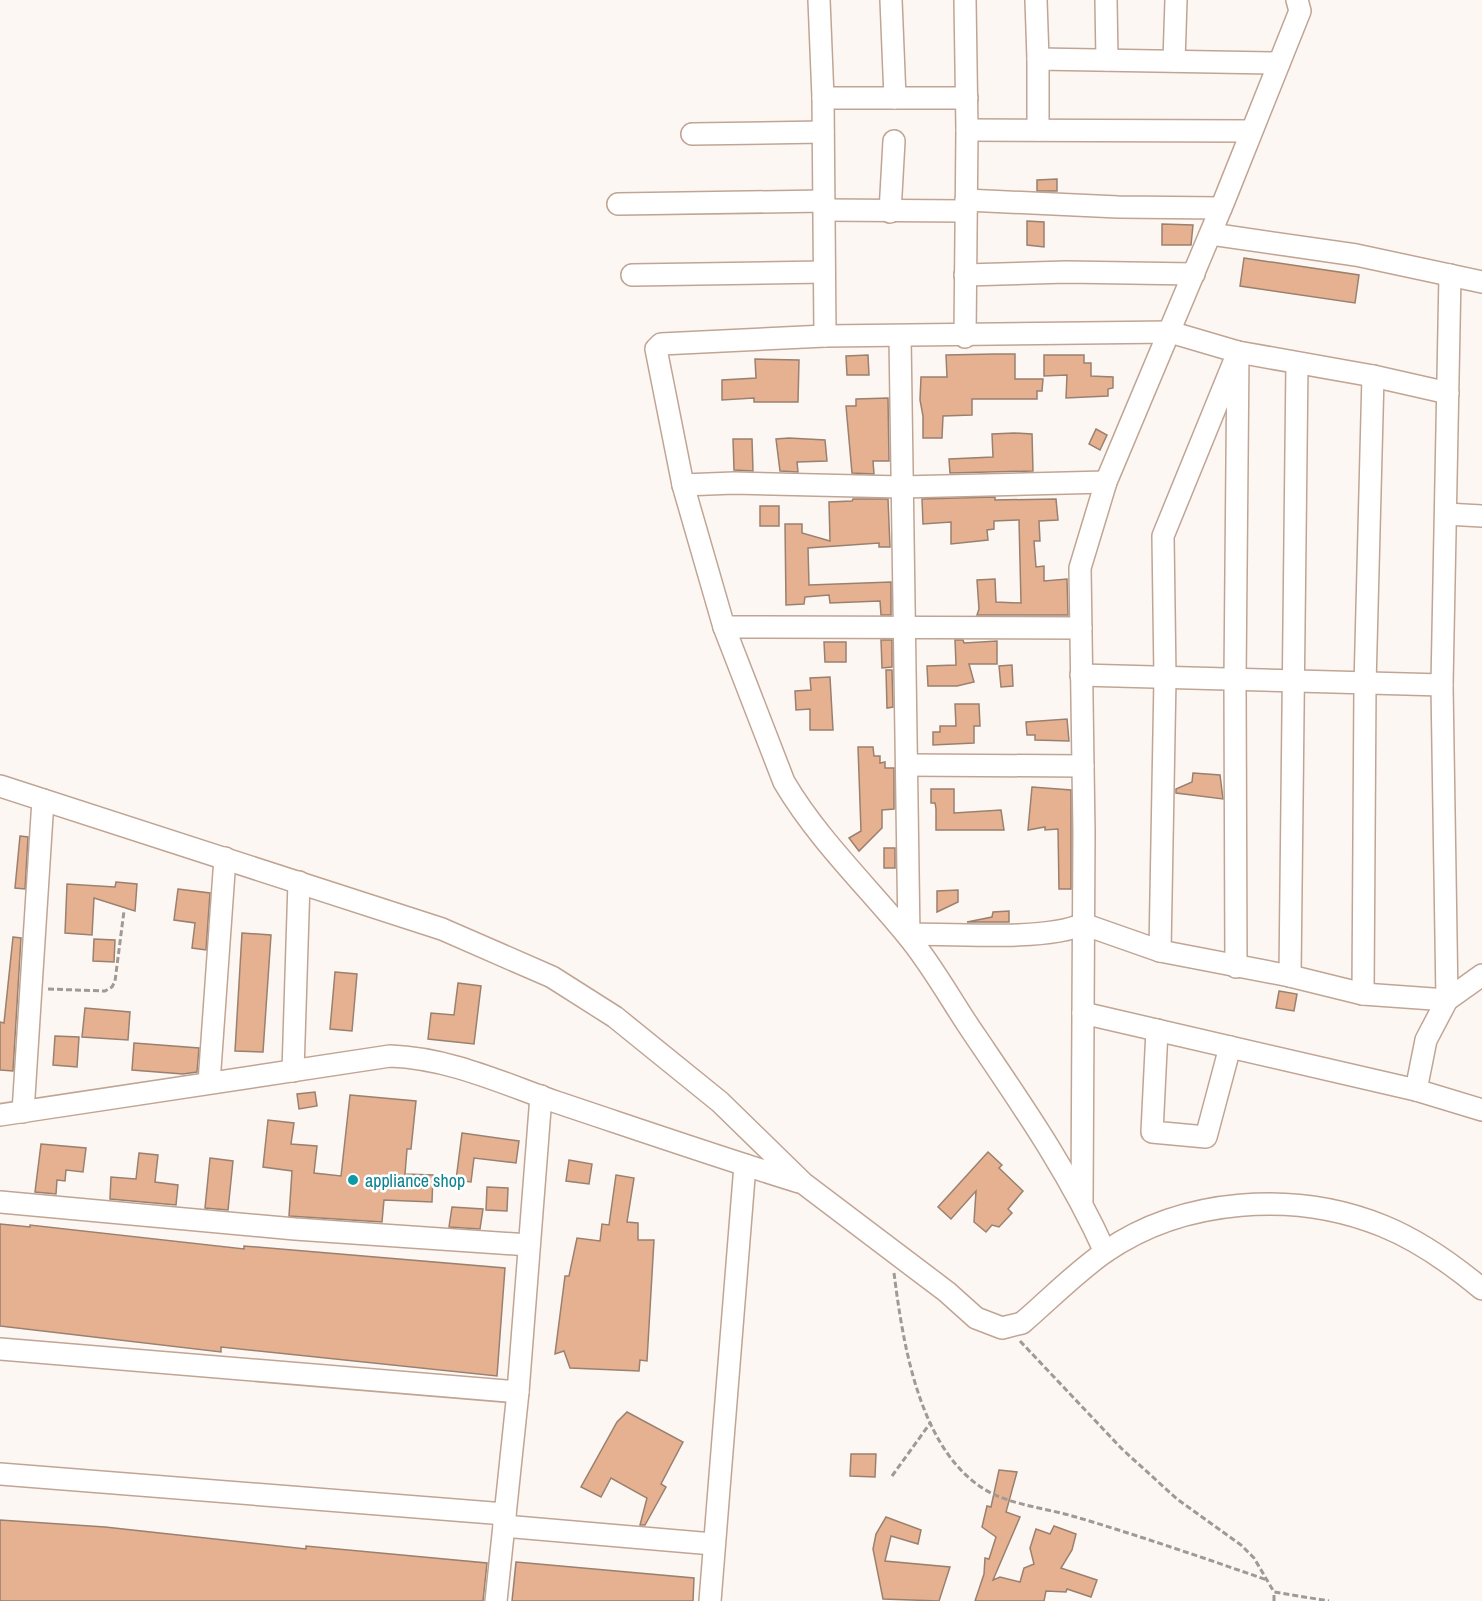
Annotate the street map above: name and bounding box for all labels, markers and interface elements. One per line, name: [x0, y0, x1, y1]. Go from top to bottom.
place label: appliance shop: [365, 1168, 465, 1193]
marker: appliance shop: [346, 1173, 360, 1187]

